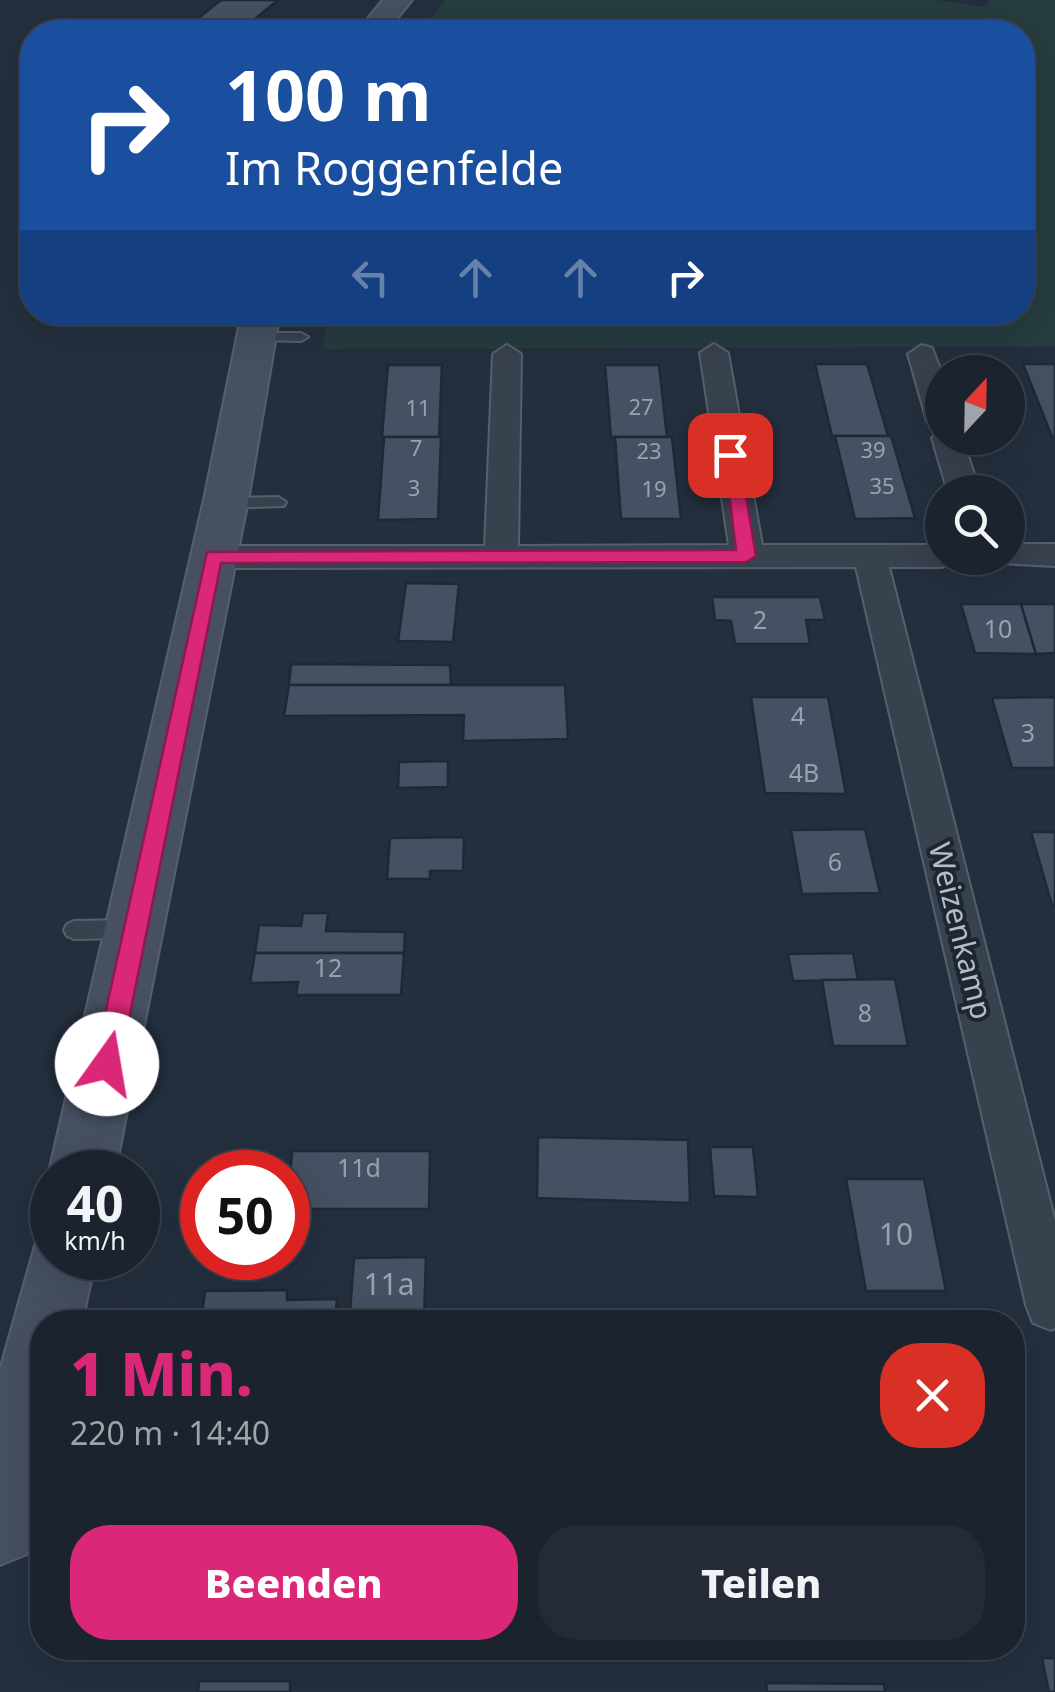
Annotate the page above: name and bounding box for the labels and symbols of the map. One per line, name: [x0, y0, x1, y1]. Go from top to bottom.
north arrow: [925, 355, 1025, 455]
house number: 27: [628, 391, 654, 421]
house number: 11: [405, 392, 431, 422]
pin: [688, 413, 773, 498]
house number: 7: [410, 432, 422, 462]
house number: 39: [860, 434, 886, 464]
house number: 23: [636, 435, 662, 465]
house number: 35: [869, 470, 895, 500]
house number: 3: [408, 472, 420, 502]
house number: 19: [641, 473, 667, 503]
house number: 2: [753, 602, 767, 636]
house number: 10: [984, 611, 1012, 645]
house number: 4: [791, 698, 805, 732]
house number: 3: [1021, 715, 1035, 749]
house number: 4B: [789, 755, 819, 789]
street label: Weizenkamp: [920, 838, 1003, 1023]
house number: 6: [828, 844, 842, 878]
house number: 12: [314, 950, 342, 984]
house number: 8: [858, 995, 872, 1029]
position arrow: [55, 1012, 159, 1116]
speed limit sign: 50: [180, 1150, 310, 1280]
house number: 11d: [337, 1150, 381, 1184]
house number: 10: [879, 1213, 913, 1254]
house number: 11a: [363, 1263, 415, 1304]

